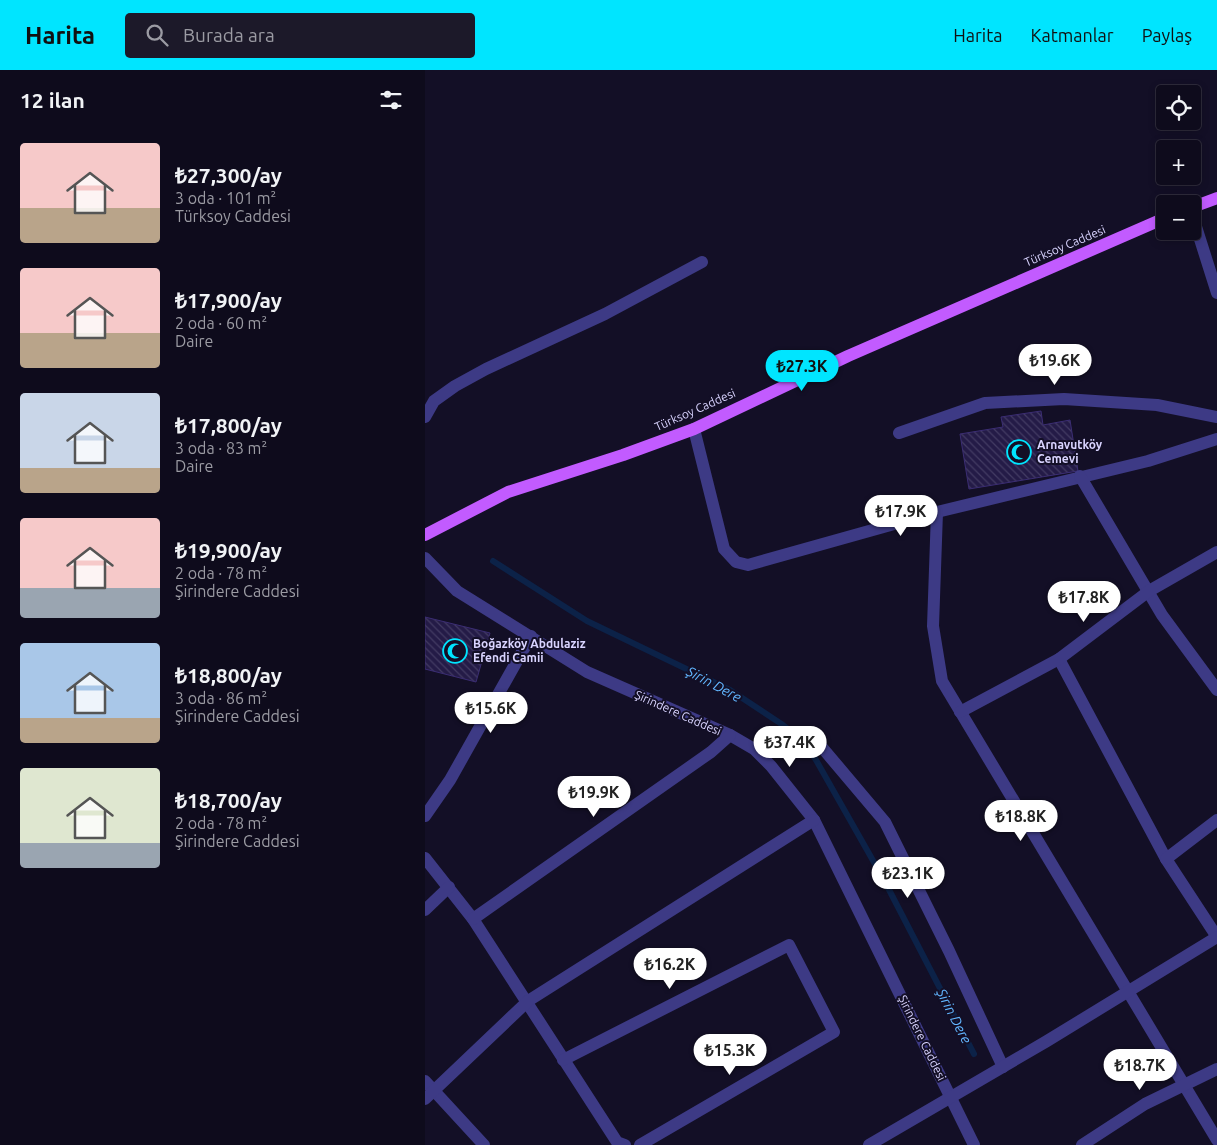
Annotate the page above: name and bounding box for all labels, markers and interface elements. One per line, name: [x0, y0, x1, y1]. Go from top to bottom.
search box: [125, 13, 475, 58]
icon: search: [143, 21, 171, 49]
text: Harita: [25, 22, 95, 49]
text: Burada ara: [183, 24, 275, 46]
text: Harita: [953, 25, 1003, 45]
text: Katmanlar: [1031, 25, 1114, 45]
text: Paylaş: [1142, 25, 1192, 45]
map controls: [1156, 85, 1201, 240]
button: locate: [1156, 85, 1201, 130]
icon: filters: [377, 86, 405, 114]
text: 12 ilan: [20, 88, 85, 112]
button: +: [1156, 140, 1201, 185]
icon: home: [60, 163, 120, 223]
text: ₺27,300/ay: [175, 163, 282, 187]
text: 3 oda · 101 m²: [175, 189, 276, 207]
button: −: [1156, 195, 1201, 240]
text: Türksoy Caddesi: [175, 207, 291, 225]
street label: Türksoy Caddesi: [1022, 223, 1107, 268]
icon: home: [60, 288, 120, 348]
text: ₺17,900/ay: [175, 288, 282, 312]
text: 2 oda · 60 m²: [175, 314, 267, 332]
text: Daire: [175, 332, 213, 350]
pin: ₺19.6K: [1014, 344, 1096, 386]
pin: ₺27.3K: [761, 350, 843, 392]
text: ₺19.6K: [1030, 351, 1080, 369]
text: ₺27.3K: [777, 357, 827, 375]
street label: Türksoy Caddesi: [652, 386, 737, 433]
icon: home: [60, 413, 120, 473]
text: ₺17,800/ay: [175, 413, 282, 437]
place label: Arnavutköy Cemevi: [1037, 438, 1103, 465]
text: 3 oda · 83 m²: [175, 439, 267, 457]
mosque icon: Arnavutköy Cemevi: [1006, 439, 1032, 465]
text: Daire: [175, 457, 213, 475]
pin: ₺17.9K: [860, 494, 942, 537]
text: ₺17.9K: [876, 502, 926, 520]
icon: home: [60, 538, 120, 598]
text: ₺19,900/ay: [175, 538, 282, 562]
text: 2 oda · 78 m²: [175, 564, 267, 582]
pin: ₺17.8K: [1043, 580, 1125, 623]
text: Şirindere Caddesi: [175, 582, 300, 600]
text: ₺17.8K: [1059, 588, 1109, 606]
place label: Boğazköy Abdulaziz Efendi Camii: [473, 637, 586, 664]
mosque icon: Boğazköy Abdulaziz Efendi Camii: [442, 638, 468, 664]
water label: Şirin Dere: [683, 662, 744, 705]
icon: home: [60, 663, 120, 723]
text: ₺18,800/ay: [175, 663, 282, 687]
street label: Şirindere Caddesi: [633, 688, 724, 738]
text: 3 oda · 86 m²: [175, 689, 267, 707]
pin: ₺15.6K: [450, 692, 532, 734]
text: ₺15.6K: [466, 699, 516, 717]
text: Şirindere Caddesi: [175, 707, 300, 725]
pin: ₺37.4K: [749, 726, 831, 768]
text: ₺37.4K: [765, 733, 815, 751]
pin: ₺19.9K: [553, 776, 635, 818]
text: ₺19.9K: [569, 783, 619, 801]
icon: home: [60, 788, 120, 848]
text: ₺18,700/ay: [175, 788, 282, 812]
pin: ₺18.8K: [980, 800, 1062, 842]
text: ₺18.8K: [996, 807, 1046, 825]
text: 2 oda · 78 m²: [175, 814, 267, 832]
text: Şirindere Caddesi: [175, 832, 300, 850]
pin: ₺23.1K: [867, 856, 949, 899]
text: ₺23.1K: [883, 864, 933, 882]
pin: ₺16.2K: [629, 948, 711, 990]
text: ₺16.2K: [645, 955, 695, 973]
water label: Şirin Dere: [933, 985, 975, 1046]
street label: Şirindere Caddesi: [896, 993, 949, 1083]
pin: ₺15.3K: [689, 1034, 771, 1076]
text: ₺15.3K: [705, 1041, 755, 1059]
pin: ₺18.7K: [1099, 1048, 1181, 1091]
text: ₺18.7K: [1115, 1056, 1165, 1074]

